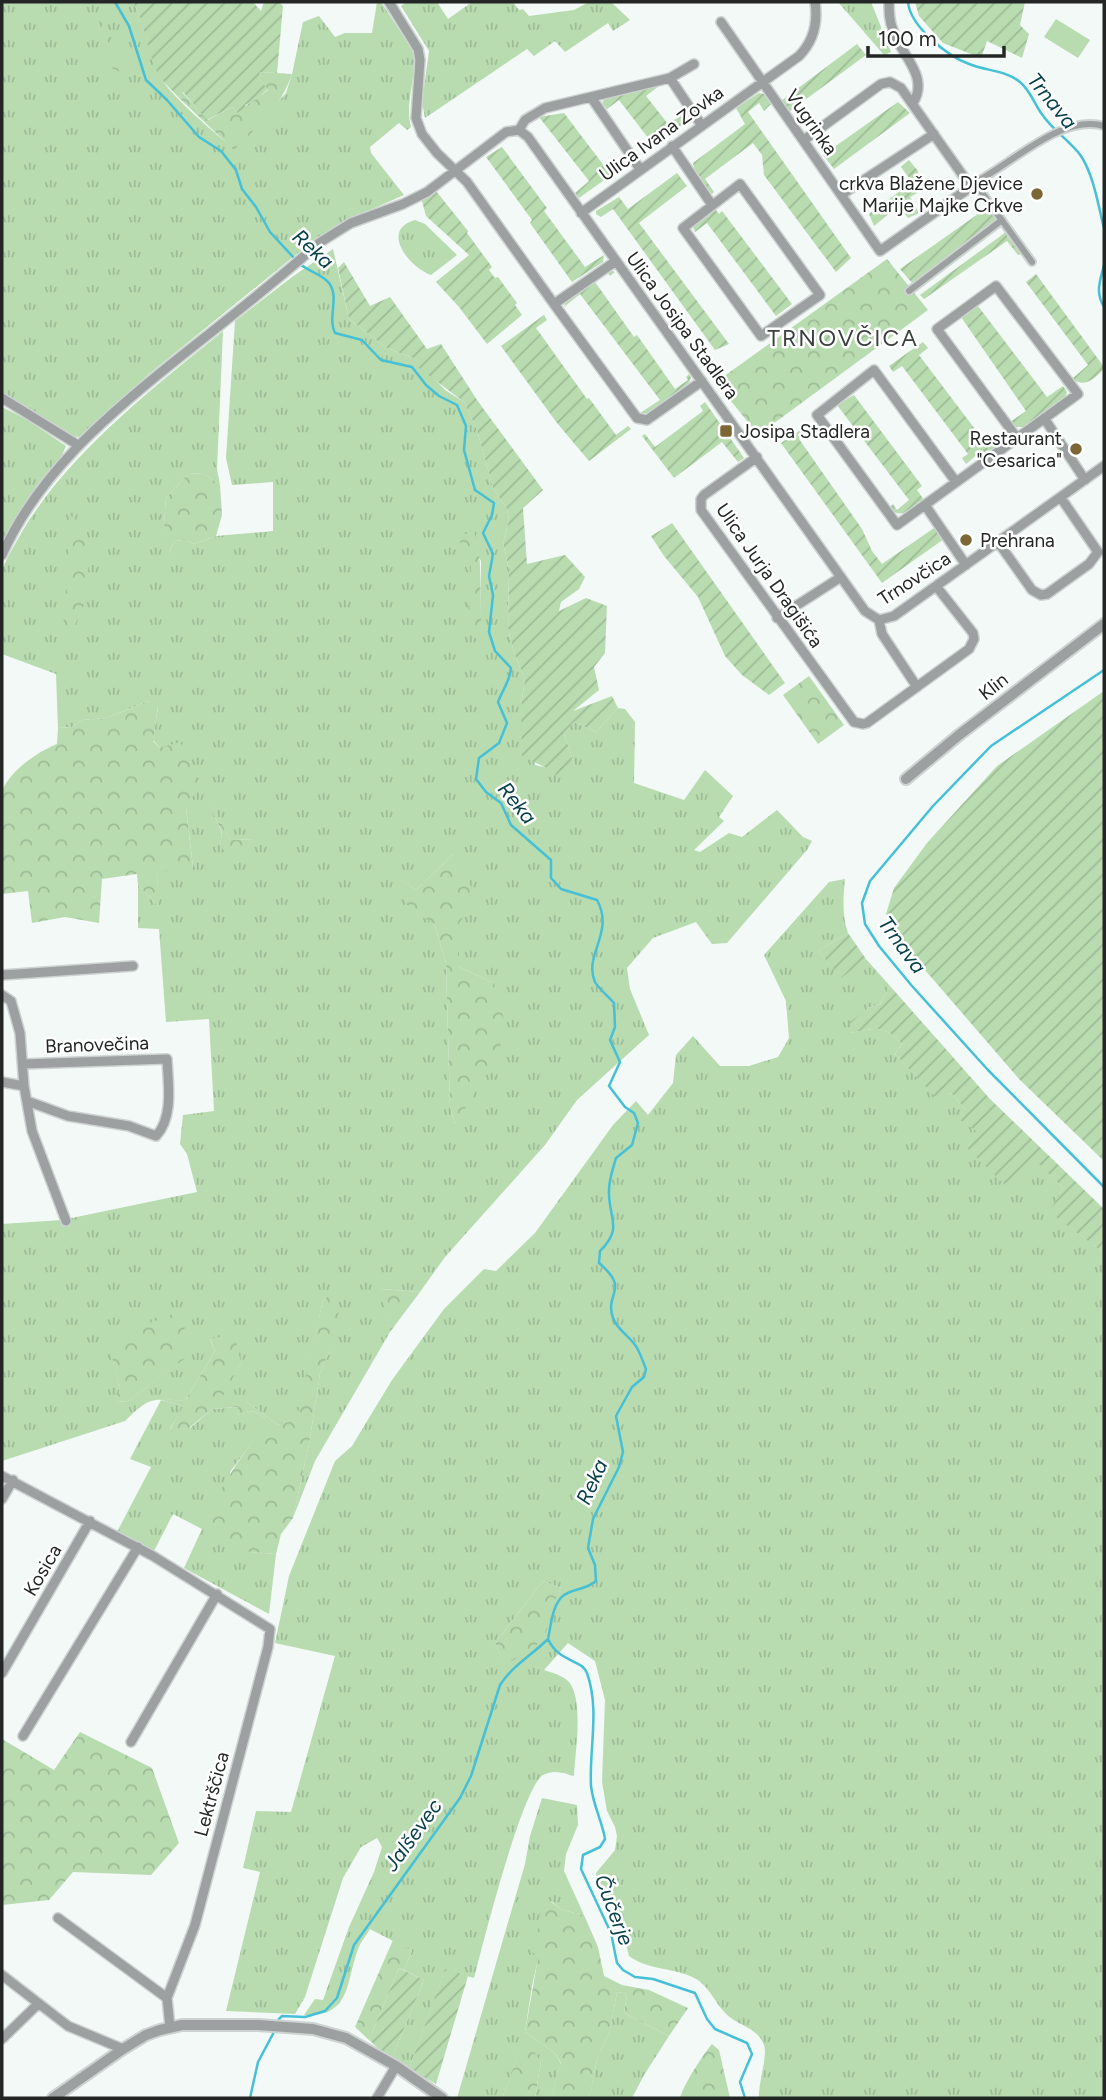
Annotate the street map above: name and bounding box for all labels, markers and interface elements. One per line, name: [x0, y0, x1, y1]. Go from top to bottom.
scale bar: [868, 14, 1004, 58]
text: 100 m: [878, 26, 937, 51]
water label: Trnava: [1022, 68, 1083, 134]
street label: Ulica Ivana Zovka: [595, 81, 728, 186]
street label: Vugrinka: [781, 85, 843, 160]
place label: crkva Blažene Djevice Marije Majke Crkve: [839, 172, 1023, 217]
marker: crkva Blažene Djevice Marije Majke Crkve: [1029, 186, 1045, 202]
water label: Reka: [288, 224, 339, 274]
street label: Ulica Josipa Stadlera: [621, 247, 744, 404]
district label: TRNOVČICA: [767, 324, 919, 352]
place label: Josipa Stadlera: [740, 420, 870, 443]
marker: Josipa Stadlera: [718, 423, 734, 439]
place label: Restaurant "Cesarica": [970, 427, 1062, 472]
marker: Restaurant "Cesarica": [1068, 441, 1084, 457]
street label: Ulica Jurja Dragišića: [711, 499, 828, 652]
place label: Prehrana: [980, 529, 1055, 552]
marker: Prehrana: [958, 532, 974, 548]
street label: Trnovčica: [874, 547, 955, 610]
street label: Klin: [974, 668, 1013, 705]
water label: Reka: [493, 777, 542, 829]
water label: Trnava: [873, 911, 932, 978]
street label: Branovečina: [45, 1031, 149, 1058]
water label: Reka: [571, 1455, 613, 1508]
street label: Kosica: [19, 1540, 66, 1600]
street label: Lektrščica: [189, 1749, 234, 1839]
water label: Jalševec: [378, 1793, 447, 1876]
water label: Čučerje: [590, 1871, 640, 1949]

